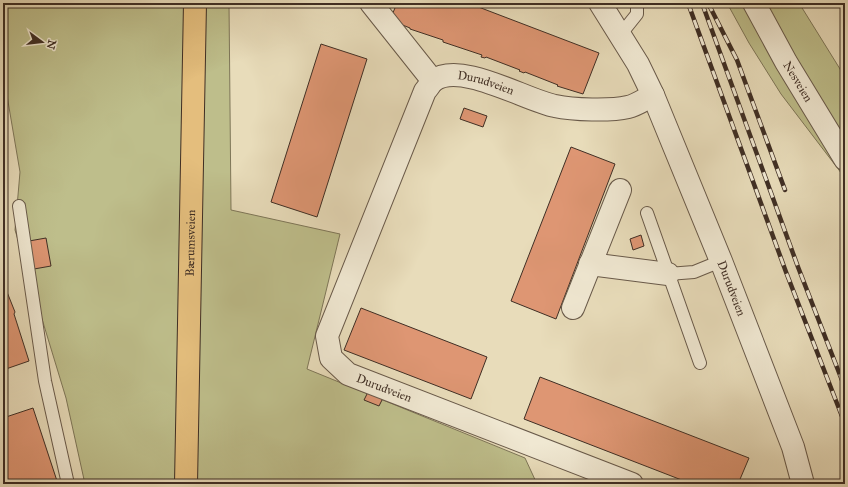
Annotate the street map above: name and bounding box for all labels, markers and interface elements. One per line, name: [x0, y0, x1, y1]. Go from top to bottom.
north arrow: [22, 22, 62, 62]
text: N: [44, 38, 59, 51]
street label: Nesveien: [780, 59, 816, 105]
street label: Durudveien: [457, 68, 517, 98]
street label: Bærumsveien: [183, 209, 198, 276]
street label: Durudveien: [715, 259, 749, 318]
street label: Durudveien: [354, 371, 414, 405]

